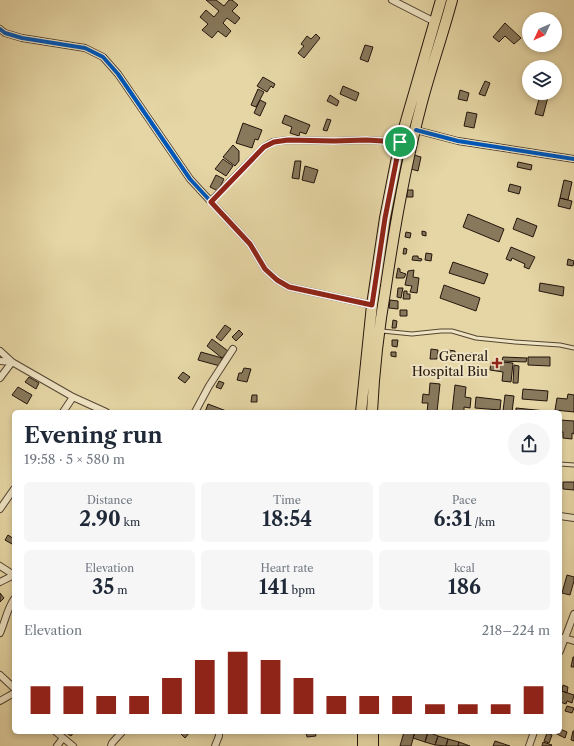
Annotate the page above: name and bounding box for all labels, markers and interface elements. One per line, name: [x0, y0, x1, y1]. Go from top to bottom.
north arrow: [522, 12, 562, 52]
map controls: [522, 12, 562, 100]
button: layers: [522, 60, 562, 100]
pin: [383, 125, 417, 159]
icon: arrive: [389, 131, 411, 153]
place label: General Hospital Biu: [412, 348, 488, 379]
marker: General Hospital Biu: [491, 357, 503, 369]
text: Evening run: [24, 422, 163, 449]
button: share: [508, 423, 550, 465]
text: 19:58 · 5 × 580 m: [24, 451, 125, 467]
text: Distance: [87, 493, 132, 507]
text: Time: [273, 493, 301, 507]
text: Pace: [452, 493, 477, 507]
text: 2.90: [79, 507, 121, 531]
text: 18:54: [262, 507, 312, 531]
text: 6:31: [433, 507, 472, 531]
text: km: [121, 515, 140, 529]
text: /km: [472, 515, 495, 529]
text: Elevation: [85, 561, 134, 575]
text: Heart rate: [260, 561, 314, 575]
text: kcal: [454, 561, 475, 575]
text: 35: [92, 575, 114, 599]
text: 141: [259, 575, 289, 599]
text: 186: [448, 575, 481, 599]
text: m: [114, 583, 127, 597]
text: bpm: [289, 583, 315, 597]
text: Elevation: [24, 622, 82, 638]
text: 218–224 m: [482, 622, 550, 638]

